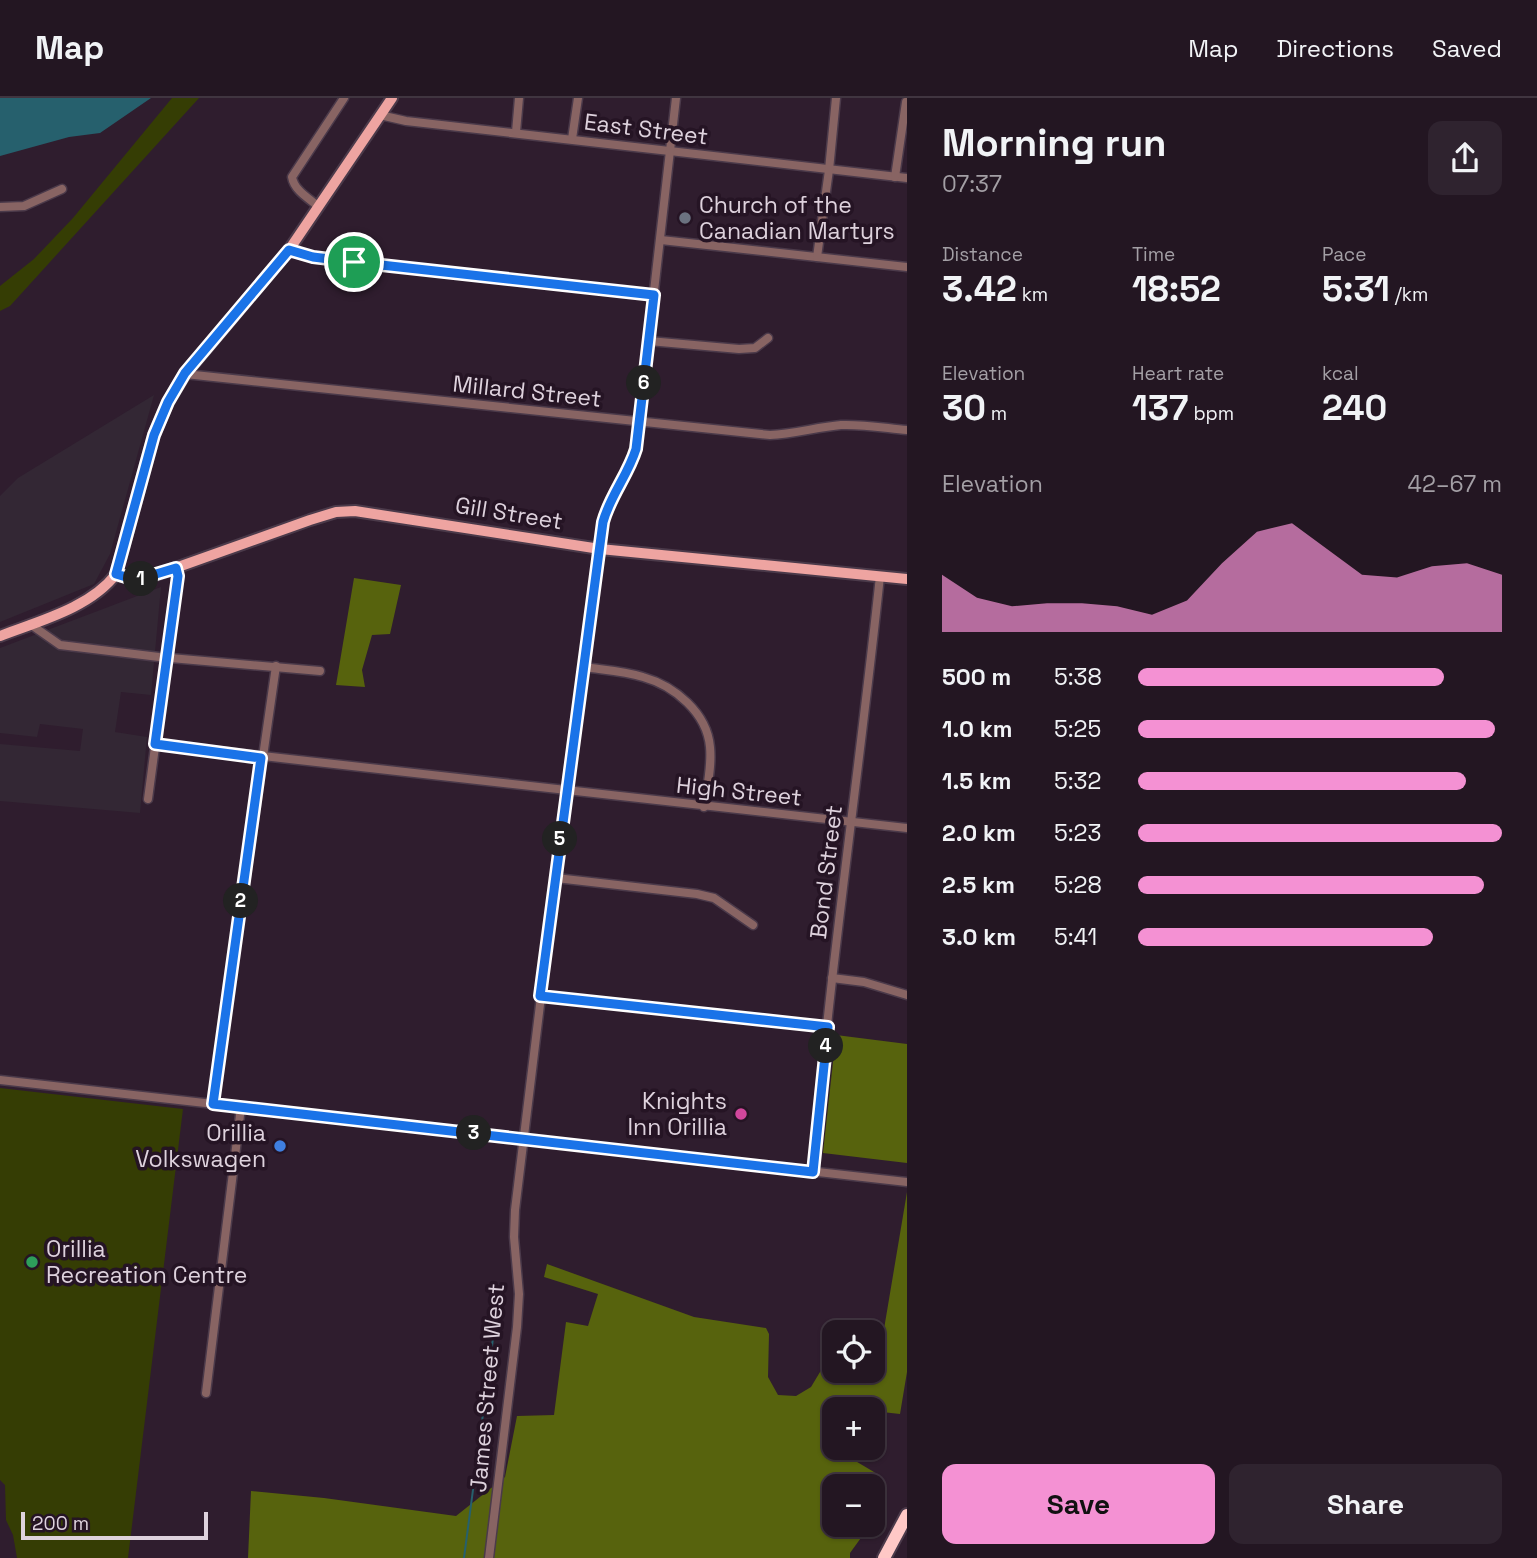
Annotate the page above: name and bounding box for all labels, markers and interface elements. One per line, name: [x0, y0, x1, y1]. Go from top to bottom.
text: Map: [35, 27, 104, 69]
text: Map: [1188, 33, 1238, 64]
text: Directions: [1276, 33, 1394, 64]
text: Saved: [1432, 33, 1502, 64]
street label: East Street: [582, 107, 710, 151]
text: Morning run: [942, 119, 1167, 167]
button: share: [1428, 121, 1502, 195]
text: 07:37: [942, 169, 1002, 199]
place label: Church of the Canadian Martyrs: [699, 190, 895, 246]
marker: Church of the Canadian Martyrs: [677, 210, 693, 226]
pin: [324, 232, 384, 292]
text: Distance: [942, 242, 1023, 267]
text: Time: [1132, 242, 1175, 267]
text: Pace: [1322, 242, 1366, 267]
icon: arrive: [335, 243, 373, 281]
text: 3.42: [942, 267, 1017, 311]
text: 18:52: [1132, 267, 1221, 311]
text: 5:31: [1322, 267, 1390, 311]
text: km: [1017, 282, 1048, 307]
text: /km: [1390, 282, 1428, 307]
text: Elevation: [942, 361, 1025, 386]
text: Heart rate: [1132, 361, 1224, 386]
text: kcal: [1322, 361, 1359, 386]
pin: 6: [626, 366, 662, 400]
street label: Millard Street: [451, 368, 603, 414]
text: 6: [638, 370, 649, 395]
text: 30: [942, 386, 986, 430]
text: 137: [1132, 386, 1189, 430]
text: 240: [1322, 386, 1387, 430]
text: m: [986, 401, 1007, 426]
text: bpm: [1189, 401, 1234, 426]
text: Elevation: [942, 469, 1043, 499]
text: 42–67 m: [1408, 469, 1502, 499]
street label: Gill Street: [453, 490, 565, 536]
pin: 1: [124, 561, 158, 596]
text: 1: [136, 566, 145, 591]
text: 500 m: [942, 662, 1011, 692]
text: 5:38: [1054, 662, 1102, 692]
text: 1.0 km: [942, 714, 1012, 744]
text: 5:25: [1054, 714, 1101, 744]
text: 1.5 km: [942, 766, 1012, 796]
text: 5:32: [1054, 766, 1101, 796]
street label: High Street: [675, 770, 803, 812]
street label: Bond Street: [803, 803, 849, 941]
text: 2.0 km: [942, 818, 1016, 848]
text: 5:23: [1054, 818, 1101, 848]
pin: 5: [542, 822, 578, 856]
text: 5: [554, 826, 565, 851]
text: 2.5 km: [942, 870, 1015, 900]
text: 5:28: [1054, 870, 1102, 900]
pin: 2: [224, 884, 258, 918]
text: 2: [235, 888, 246, 913]
text: 3.0 km: [942, 922, 1016, 952]
text: 5:41: [1054, 922, 1097, 952]
pin: 4: [808, 1028, 844, 1063]
text: 4: [819, 1033, 832, 1058]
place label: Knights Inn Orillia: [627, 1086, 727, 1142]
marker: Knights Inn Orillia: [733, 1106, 749, 1122]
pin: 3: [456, 1116, 491, 1150]
place label: Orillia Volkswagen: [135, 1118, 266, 1174]
text: 3: [468, 1120, 479, 1145]
marker: Orillia Volkswagen: [272, 1138, 288, 1154]
place label: Orillia Recreation Centre: [46, 1234, 247, 1290]
marker: Orillia Recreation Centre: [24, 1254, 40, 1270]
street label: James Street West: [463, 1282, 511, 1494]
map controls: [822, 1320, 885, 1537]
button: locate: [822, 1320, 885, 1383]
button: +: [822, 1397, 885, 1460]
button: Save: [942, 1464, 1215, 1544]
button: Share: [1229, 1464, 1502, 1544]
button: −: [822, 1474, 885, 1537]
scale bar: [21, 1509, 208, 1541]
text: 200 m: [32, 1511, 89, 1536]

